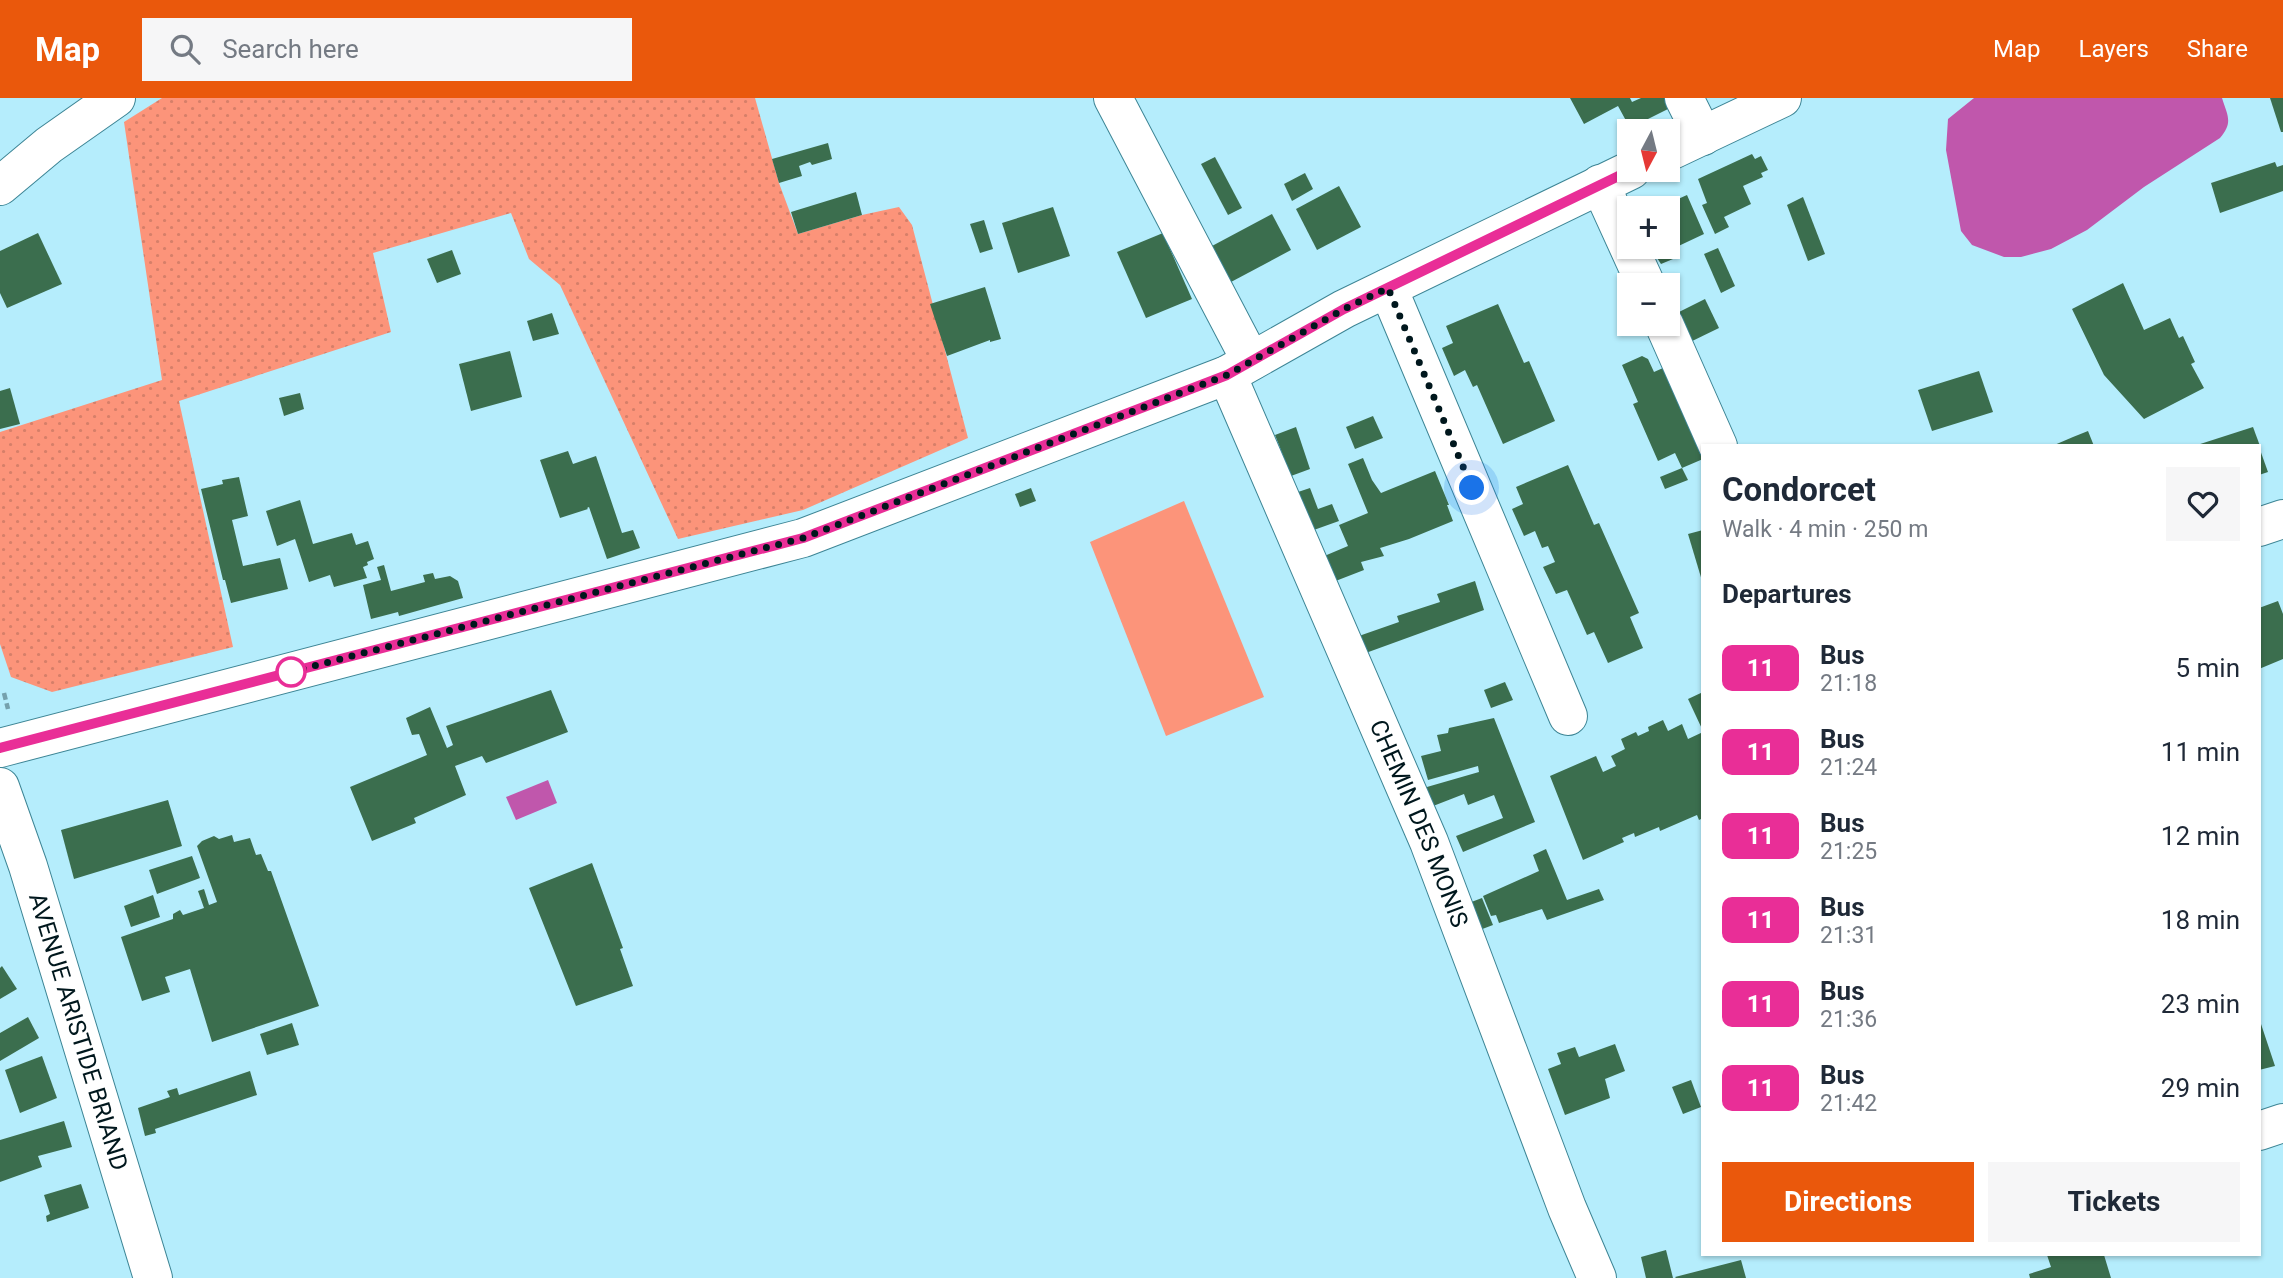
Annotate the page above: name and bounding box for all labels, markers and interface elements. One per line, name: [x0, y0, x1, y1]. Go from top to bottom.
search box: [142, 18, 632, 81]
text: Map: [35, 30, 100, 69]
icon: search: [166, 30, 204, 68]
text: Search here: [222, 34, 359, 64]
text: Map: [1993, 35, 2041, 63]
text: Layers: [2079, 35, 2149, 63]
text: Share: [2187, 35, 2248, 63]
north arrow: [1617, 119, 1680, 182]
map controls: [1617, 119, 1680, 336]
button: +: [1617, 196, 1680, 259]
button: −: [1617, 273, 1680, 336]
button: heart: [2166, 467, 2240, 541]
your location: [1454, 470, 1489, 505]
text: Condorcet: [1722, 470, 1876, 509]
text: Walk · 4 min · 250 m: [1722, 516, 1928, 543]
text: Departures: [1722, 579, 1852, 609]
text: Bus: [1820, 640, 1865, 670]
text: 5 min: [2175, 653, 2240, 683]
text: 11: [1747, 654, 1774, 682]
unlabelled marker: [276, 657, 306, 687]
text: 21:18: [1820, 670, 1877, 697]
street label: CHEMIN DES MONIS: [1364, 715, 1474, 931]
text: Bus: [1820, 724, 1865, 754]
text: 11 min: [2161, 737, 2240, 767]
text: 11: [1747, 738, 1774, 766]
text: 21:24: [1820, 754, 1877, 781]
text: Bus: [1820, 808, 1865, 838]
text: 12 min: [2161, 821, 2240, 851]
text: 11: [1747, 822, 1774, 850]
text: 21:25: [1820, 838, 1877, 865]
street label: AVENUE ARISTIDE BRIAND: [23, 890, 134, 1174]
text: Bus: [1820, 892, 1865, 922]
text: 18 min: [2161, 905, 2240, 935]
text: 11: [1747, 906, 1774, 934]
text: 21:31: [1820, 922, 1877, 949]
text: Bus: [1820, 976, 1865, 1006]
text: 23 min: [2161, 989, 2240, 1019]
text: 11: [1747, 990, 1774, 1018]
text: 21:36: [1820, 1006, 1877, 1033]
text: Bus: [1820, 1060, 1865, 1090]
text: 29 min: [2161, 1073, 2240, 1103]
text: 11: [1747, 1074, 1774, 1102]
text: 21:42: [1820, 1090, 1877, 1117]
button: Directions: [1722, 1162, 1974, 1242]
button: Tickets: [1988, 1162, 2240, 1242]

